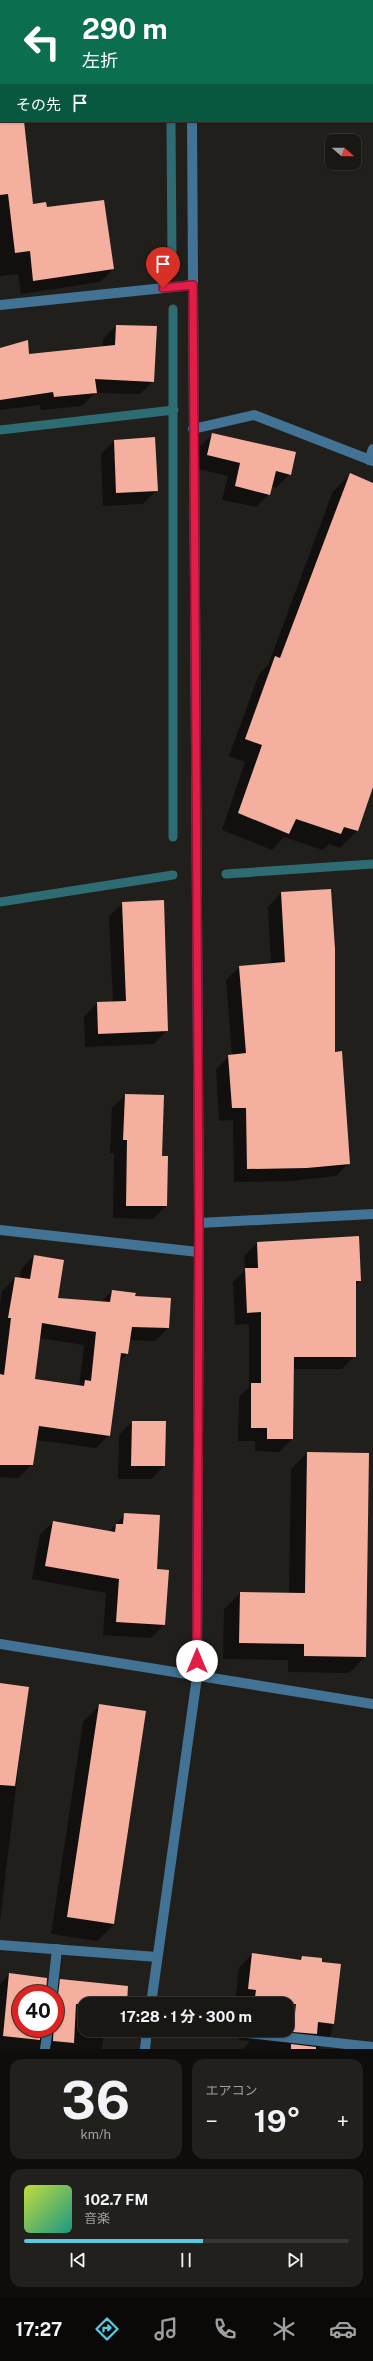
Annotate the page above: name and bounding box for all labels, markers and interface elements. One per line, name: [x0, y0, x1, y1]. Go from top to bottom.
text: 290 m: [82, 12, 168, 45]
icon: left: [16, 16, 68, 68]
text: 左折: [82, 50, 118, 71]
icon: arrive: [69, 92, 91, 114]
text: その先: [16, 96, 61, 113]
north arrow: [325, 134, 361, 170]
map controls: [325, 134, 361, 170]
pin: [146, 247, 180, 288]
icon: arrive: [152, 253, 174, 275]
position arrow: [176, 1640, 218, 1682]
speed limit sign: 40: [12, 1985, 64, 2037]
text: 17:28 · 1 分 · 300 m: [120, 2008, 252, 2025]
text: 36: [61, 2070, 130, 2131]
text: エアコン: [206, 2083, 258, 2098]
text: 19°: [254, 2103, 301, 2139]
text: −: [206, 2108, 218, 2134]
text: +: [337, 2108, 349, 2134]
text: km/h: [80, 2127, 111, 2142]
text: 102.7 FM: [84, 2191, 148, 2208]
text: 音楽: [84, 2211, 110, 2226]
icon: previous: [67, 2249, 89, 2271]
icon: pause: [175, 2249, 197, 2271]
icon: next: [284, 2249, 306, 2271]
icon: directions: [93, 2315, 121, 2343]
icon: music: [152, 2315, 180, 2343]
icon: phone: [211, 2315, 239, 2343]
icon: climate: [270, 2315, 298, 2343]
icon: car: [329, 2315, 357, 2343]
text: 17:27: [16, 2319, 62, 2340]

